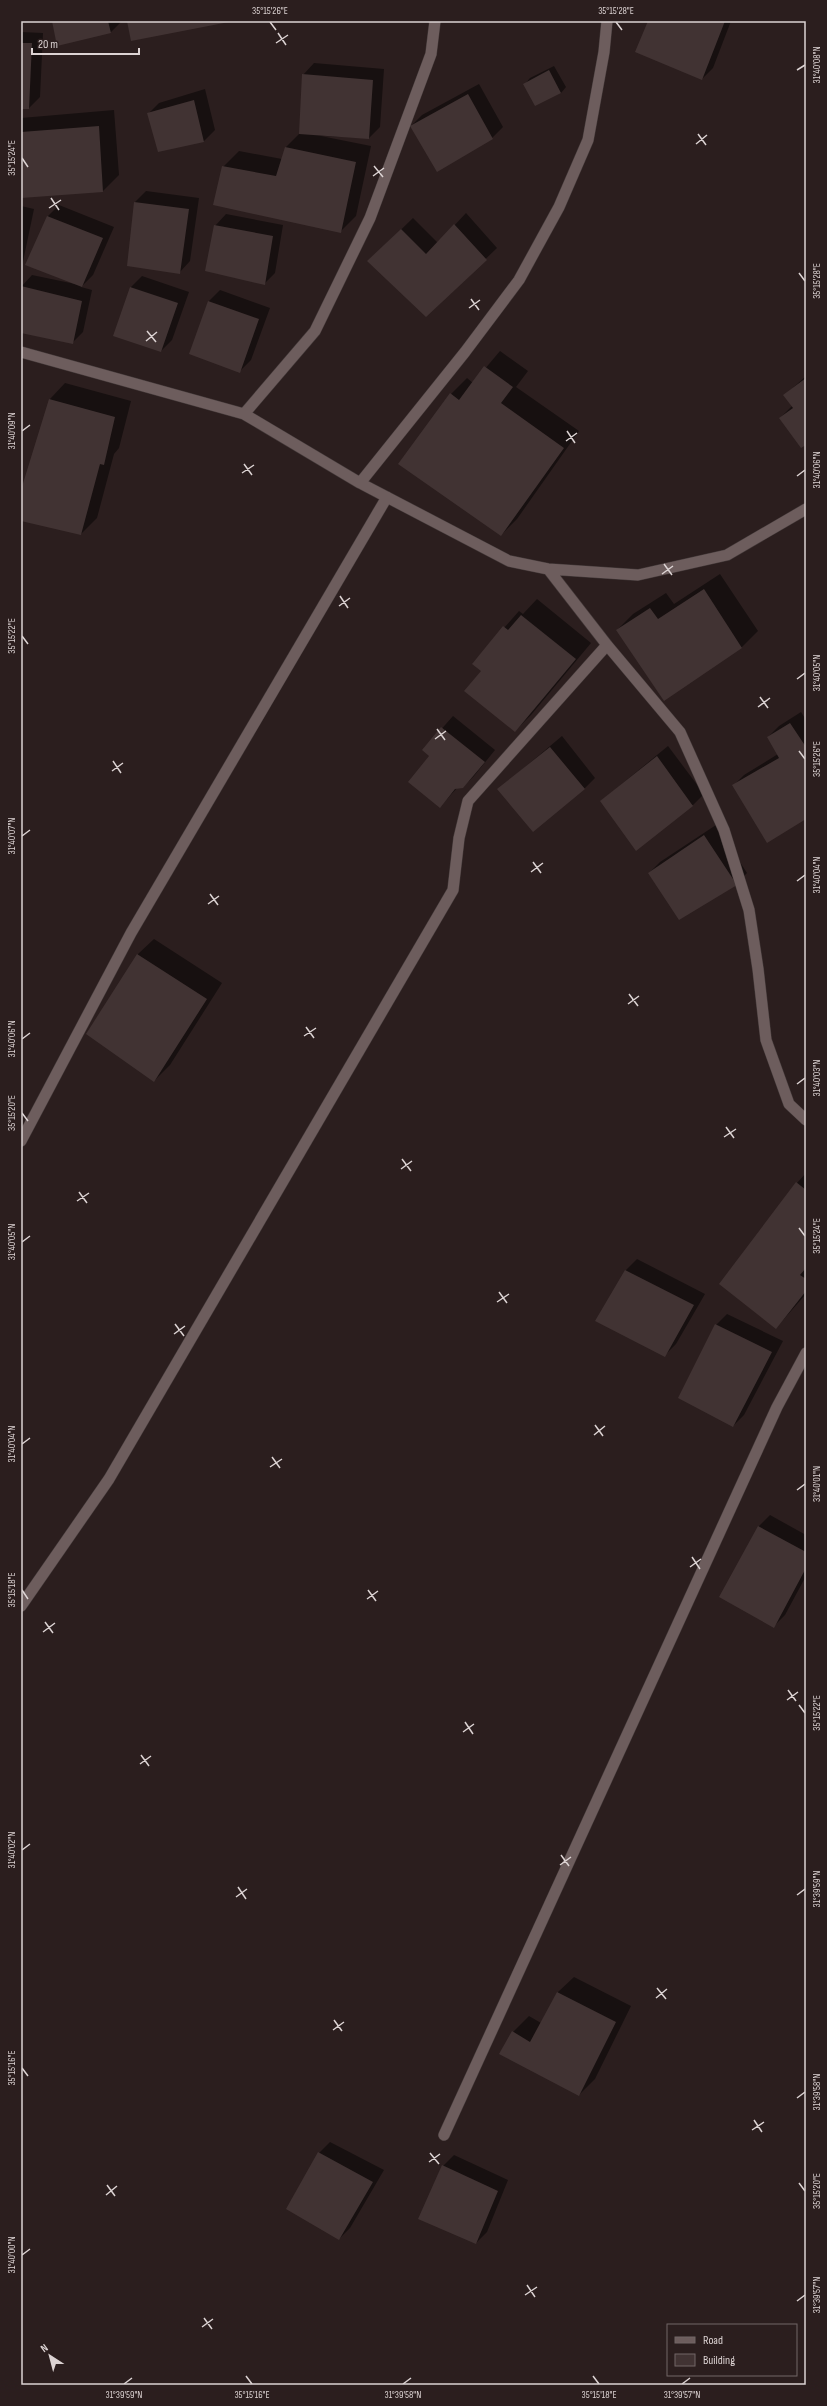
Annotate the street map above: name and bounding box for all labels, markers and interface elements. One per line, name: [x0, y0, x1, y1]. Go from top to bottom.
text: 35°15'26"E: [252, 5, 288, 17]
text: 35°15'28"E: [598, 5, 634, 17]
scale bar: [32, 30, 139, 56]
text: 20 m: [38, 37, 58, 52]
text: 31°40'08"N: [811, 47, 823, 84]
text: 35°15'24"E: [6, 140, 18, 176]
text: 35°15'28"E: [811, 263, 823, 299]
text: 31°40'09"N: [6, 412, 18, 450]
text: 31°40'06"N: [811, 451, 823, 489]
text: 35°15'22"E: [6, 618, 18, 654]
text: 31°40'05"N: [811, 655, 823, 691]
text: 35°15'26"E: [811, 741, 823, 777]
text: 31°40'07"N: [6, 818, 18, 854]
text: 31°40'04"N: [811, 857, 823, 893]
text: 31°40'06"N: [6, 1020, 18, 1058]
text: 31°40'03"N: [811, 1060, 823, 1096]
text: 35°15'20"E: [6, 1095, 18, 1131]
text: 35°15'24"E: [811, 1218, 823, 1254]
text: 31°40'05"N: [6, 1224, 18, 1260]
text: 31°40'04"N: [6, 1426, 18, 1462]
text: 31°40'01"N: [811, 1466, 823, 1502]
text: 35°15'18"E: [6, 1572, 18, 1608]
text: 35°15'22"E: [811, 1695, 823, 1731]
text: 31°40'02"N: [6, 1832, 18, 1868]
text: 31°39'59"N: [811, 1871, 823, 1907]
text: 35°15'16"E: [6, 2050, 18, 2086]
text: 31°39'58"N: [811, 2074, 823, 2110]
text: 35°15'20"E: [811, 2173, 823, 2209]
text: 31°40'00"N: [6, 2236, 18, 2274]
text: 31°39'57"N: [811, 2277, 823, 2313]
legend: [667, 2324, 797, 2376]
text: Road: [703, 2333, 723, 2348]
north arrow: [30, 2336, 70, 2376]
text: N: [38, 2341, 51, 2355]
text: Building: [703, 2353, 735, 2368]
text: 31°39'59"N: [106, 2389, 142, 2401]
text: 35°15'16"E: [234, 2389, 270, 2401]
text: 31°39'58"N: [385, 2389, 421, 2401]
text: 35°15'18"E: [581, 2389, 617, 2401]
text: 31°39'57"N: [664, 2389, 700, 2401]

